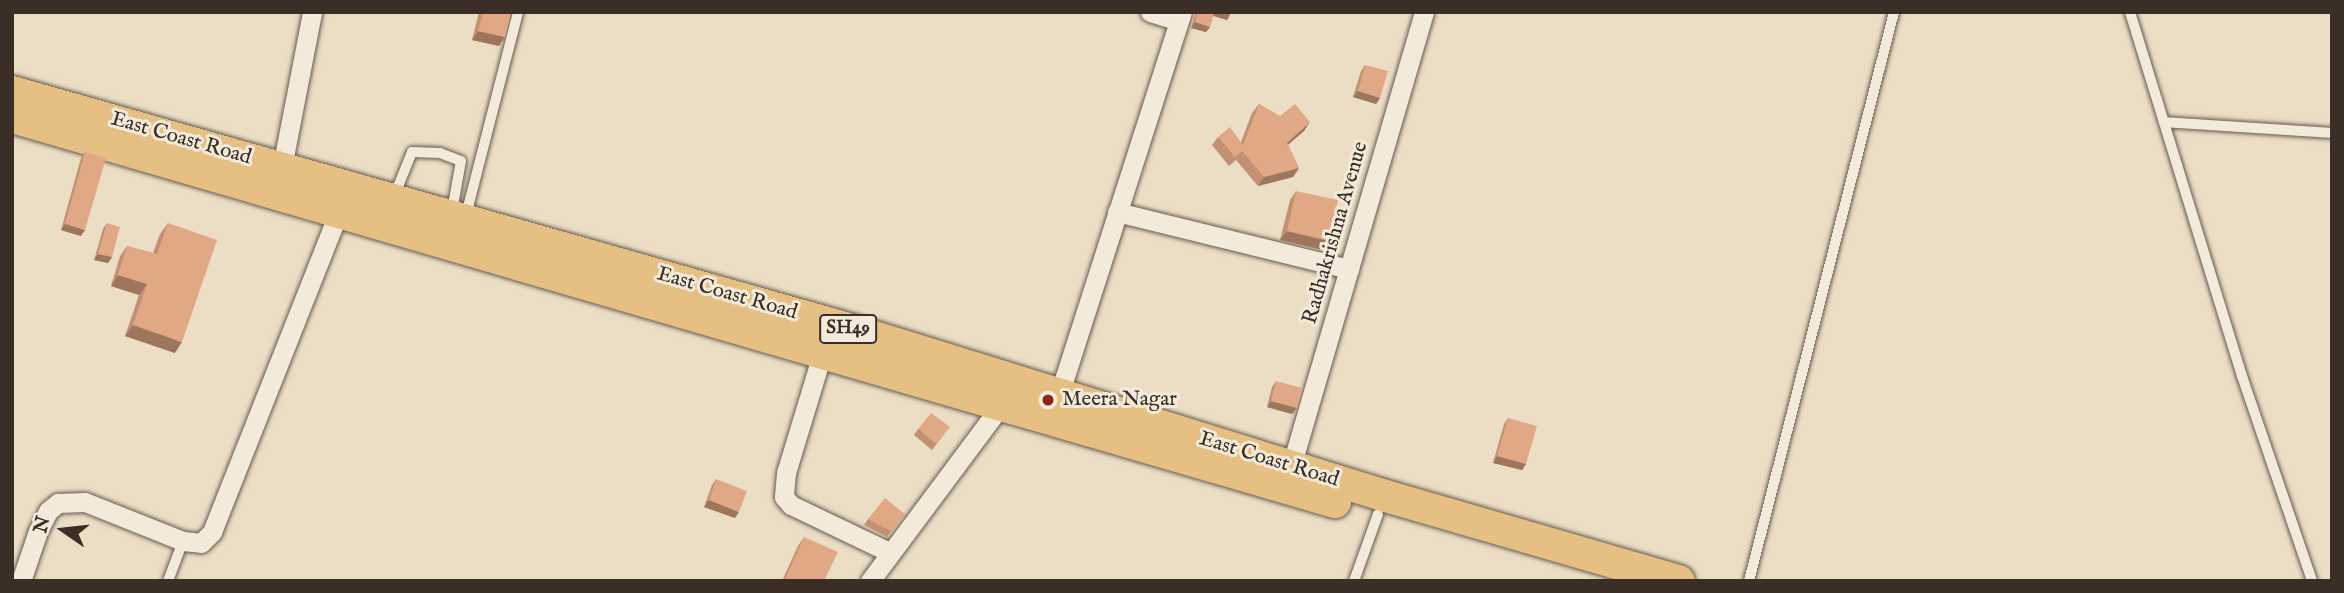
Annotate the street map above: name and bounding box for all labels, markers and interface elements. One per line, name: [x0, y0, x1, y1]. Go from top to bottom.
street label: East Coast Road: [108, 107, 254, 171]
street label: Radhakrishna Avenue: [1298, 139, 1374, 327]
street label: East Coast Road: [654, 262, 800, 326]
road number: SH49: [818, 314, 878, 344]
place label: Meera Nagar: [1062, 387, 1177, 413]
marker: Meera Nagar: [1040, 392, 1056, 408]
street label: East Coast Road: [1196, 427, 1342, 493]
north arrow: [28, 495, 98, 565]
text: N: [29, 514, 56, 536]

